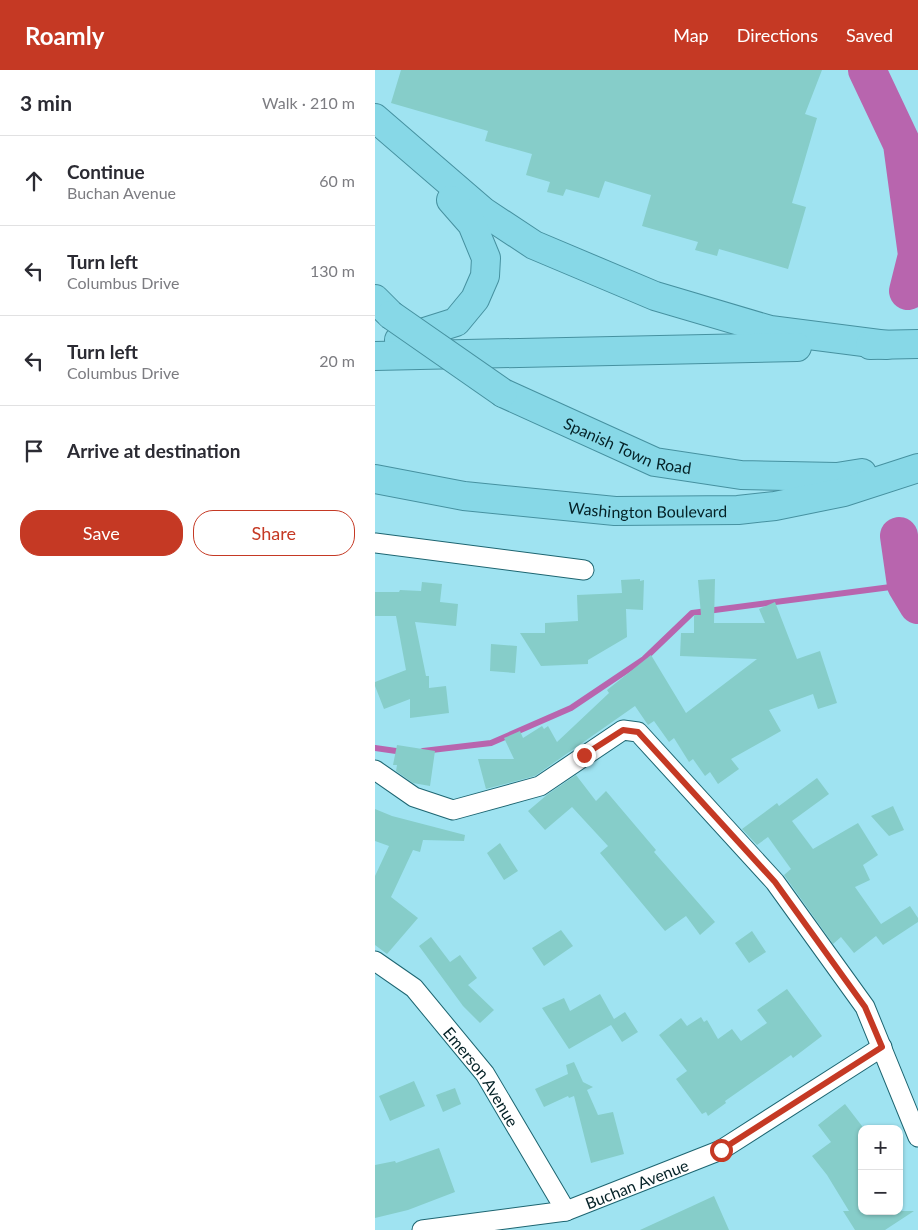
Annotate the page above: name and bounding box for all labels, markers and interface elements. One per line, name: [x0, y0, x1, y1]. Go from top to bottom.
text: Roamly: [25, 21, 104, 50]
text: Map: [673, 24, 709, 46]
text: Directions: [737, 24, 818, 46]
text: Saved: [846, 24, 893, 46]
text: 3 min: [20, 90, 72, 115]
text: Walk · 210 m: [262, 93, 355, 112]
text: Continue: [67, 160, 145, 183]
icon: ahead: [20, 167, 48, 195]
text: 60 m: [319, 171, 355, 190]
text: Buchan Avenue: [67, 183, 176, 202]
text: Turn left: [67, 250, 138, 273]
icon: left: [20, 257, 48, 285]
text: 130 m: [310, 261, 355, 280]
text: Columbus Drive: [67, 273, 180, 292]
text: Turn left: [67, 340, 138, 363]
icon: left: [20, 347, 48, 375]
text: 20 m: [319, 351, 355, 370]
text: Columbus Drive: [67, 363, 180, 382]
street label: Spanish Town Road: [561, 413, 693, 477]
icon: arrive: [20, 437, 48, 465]
text: Arrive at destination: [67, 439, 240, 462]
street label: Washington Boulevard: [567, 497, 727, 521]
button: Save: [20, 510, 183, 556]
button: Share: [193, 510, 355, 556]
route end: [573, 744, 596, 767]
street label: Emerson Avenue: [440, 1023, 523, 1130]
map controls: [858, 1125, 903, 1215]
button: +: [858, 1125, 903, 1170]
route start: [710, 1139, 733, 1162]
street label: Buchan Avenue: [582, 1154, 691, 1212]
button: −: [858, 1170, 903, 1215]

